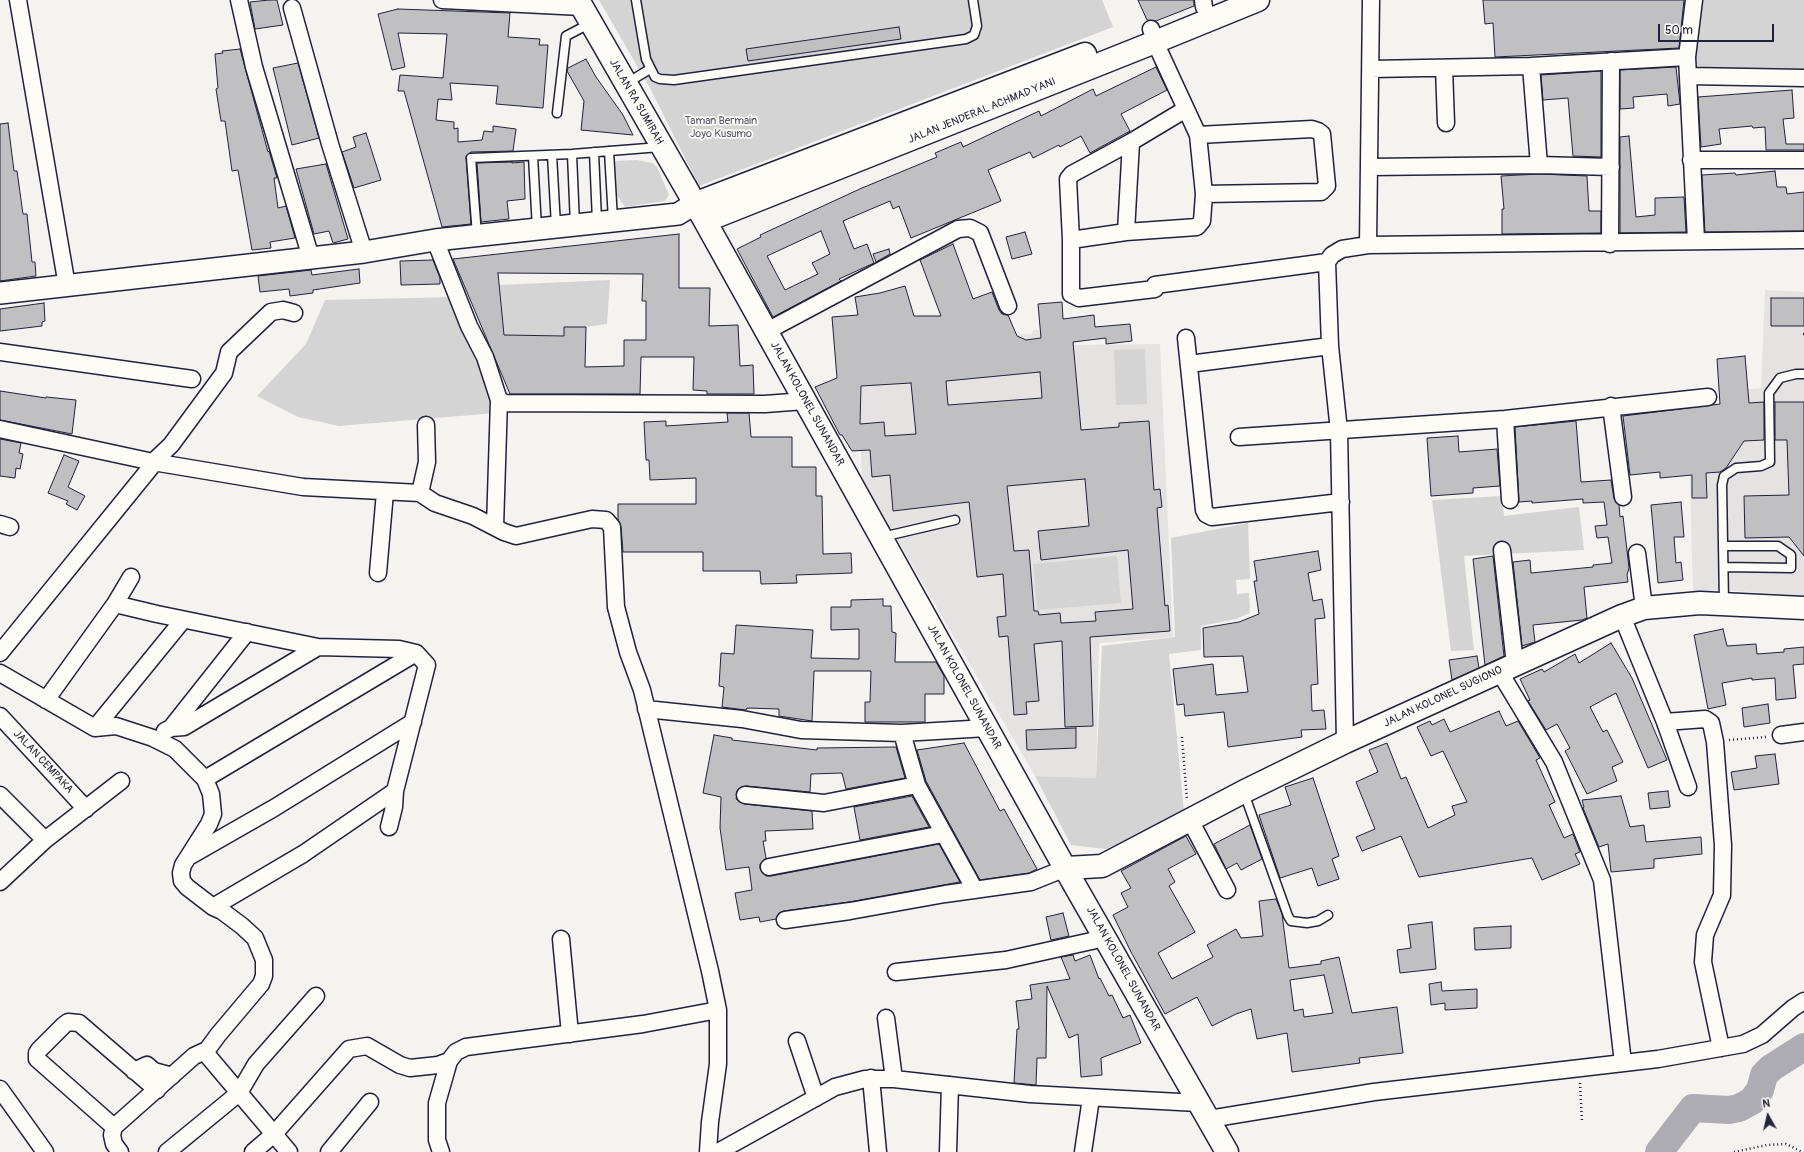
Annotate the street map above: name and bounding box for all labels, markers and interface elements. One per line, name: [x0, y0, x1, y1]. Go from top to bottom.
scale bar: [1660, 16, 1776, 42]
text: 50 m: [1665, 23, 1693, 38]
street label: JALAN RA SUMIRAH: [606, 57, 666, 147]
street label: JALAN JENDERAL ACHMAD YANI: [906, 75, 1058, 147]
park label: Taman Bermain Joyo Kusumo: [685, 114, 757, 140]
street label: JALAN KOLONEL SUNANDAR: [767, 339, 847, 469]
street label: JALAN KOLONEL SUNANDAR: [924, 622, 1004, 752]
street label: JALAN KOLONEL SUGIONO: [1381, 664, 1505, 730]
street label: JALAN CEMPAKA: [10, 728, 76, 796]
street label: JALAN KOLONEL SUNANDAR: [1083, 904, 1163, 1034]
north arrow: [1748, 1096, 1788, 1136]
text: N: [1762, 1097, 1771, 1111]

